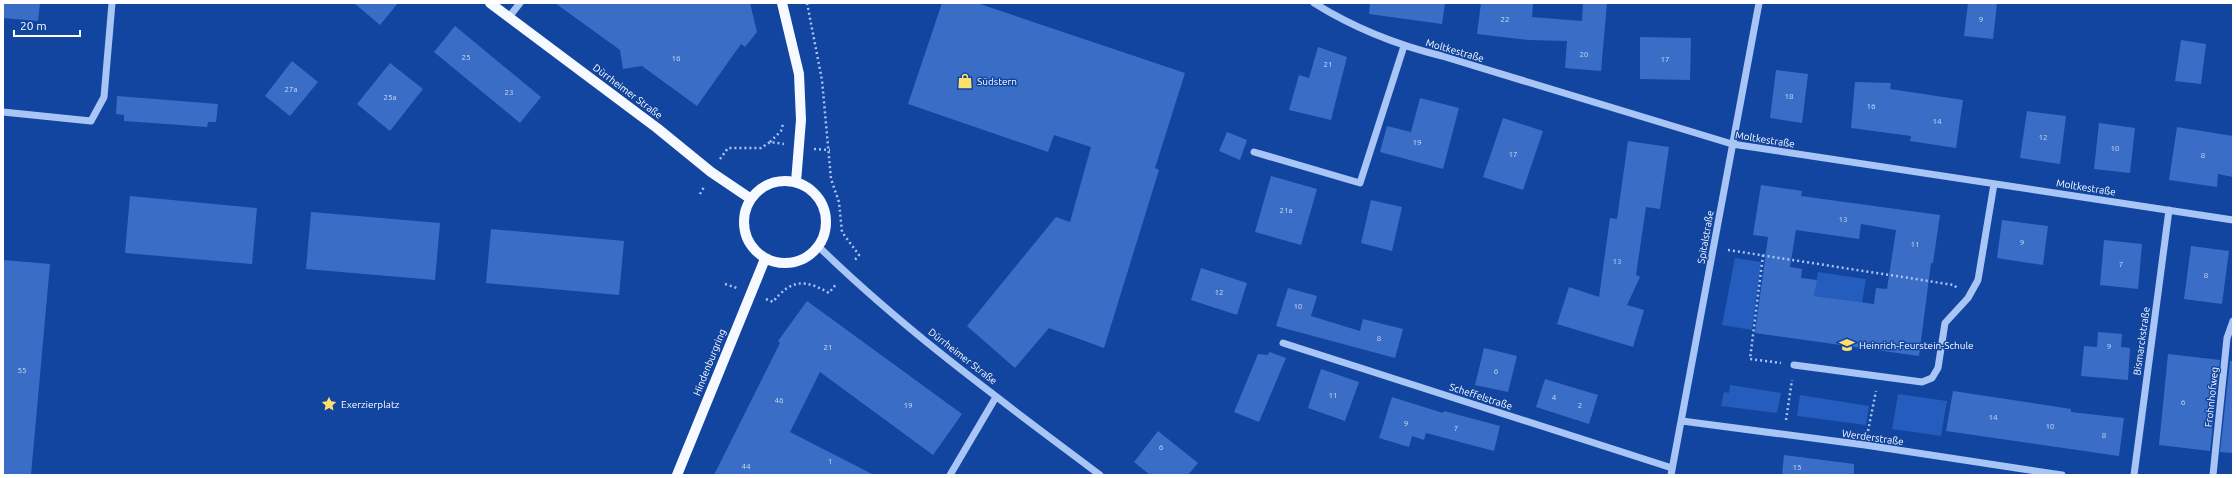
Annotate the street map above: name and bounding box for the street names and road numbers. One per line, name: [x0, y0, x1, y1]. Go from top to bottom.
street label: Moltkestraße: [1424, 37, 1485, 64]
street label: Dürrheimer Straße: [591, 62, 665, 121]
street label: Moltkestraße: [1734, 129, 1796, 150]
street label: Moltkestraße: [2055, 177, 2117, 198]
street label: Spitalstraße: [1695, 210, 1716, 265]
street label: Bismarckstraße: [2131, 306, 2152, 376]
street label: Dürrheimer Straße: [926, 326, 999, 387]
street label: Hindenburgring: [691, 327, 728, 397]
street label: Frohnhofweg: [2203, 366, 2220, 428]
street label: Scheffelstraße: [1448, 381, 1514, 412]
street label: Werderstraße: [1841, 428, 1905, 447]

